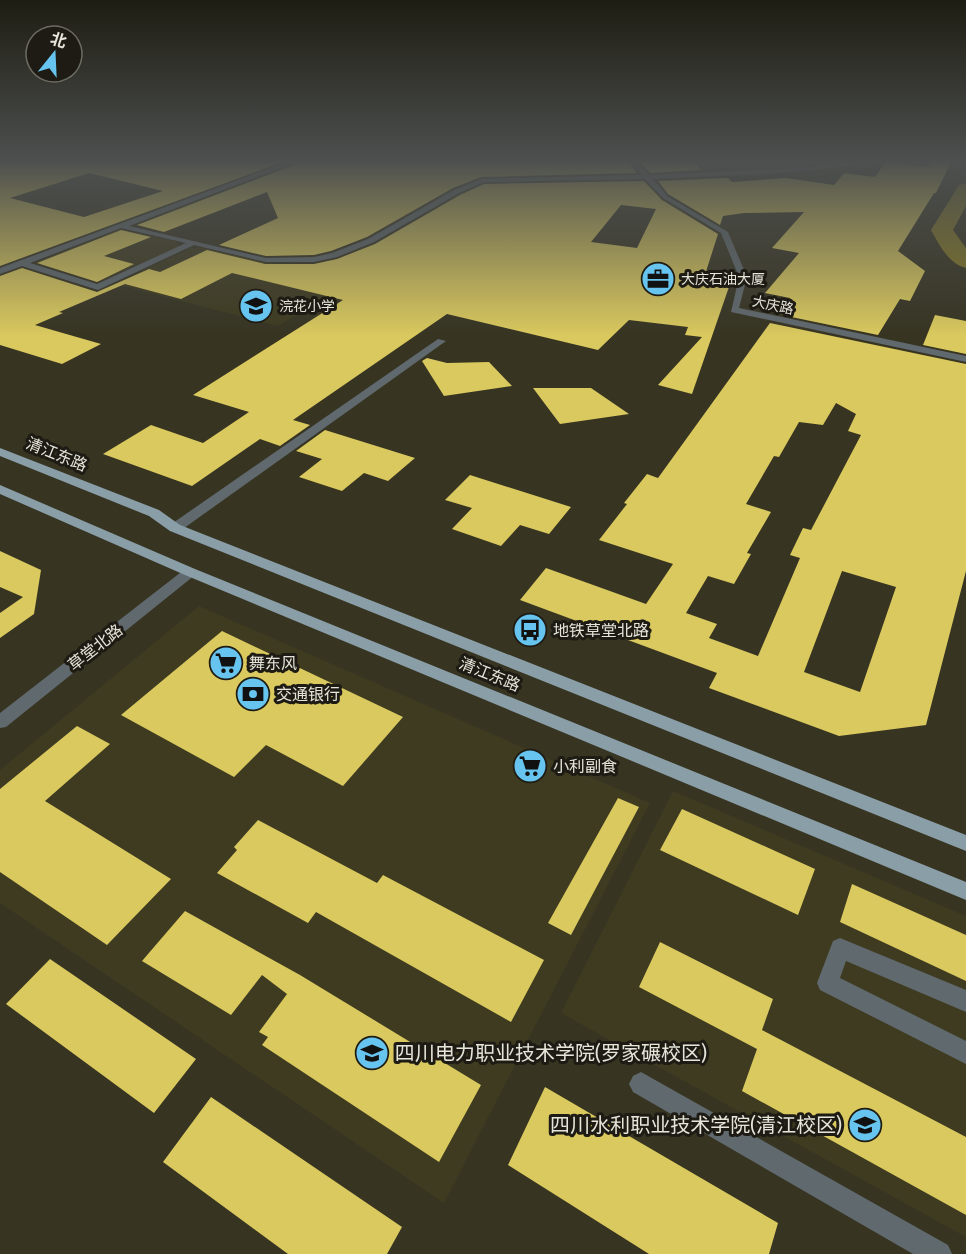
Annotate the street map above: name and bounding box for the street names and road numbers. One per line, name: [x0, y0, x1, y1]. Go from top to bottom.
street label: 大庆路: [751, 293, 795, 318]
street label: 清江东路: [24, 434, 90, 475]
street label: 草堂北路: [64, 620, 126, 675]
street label: 清江东路: [457, 654, 523, 695]

